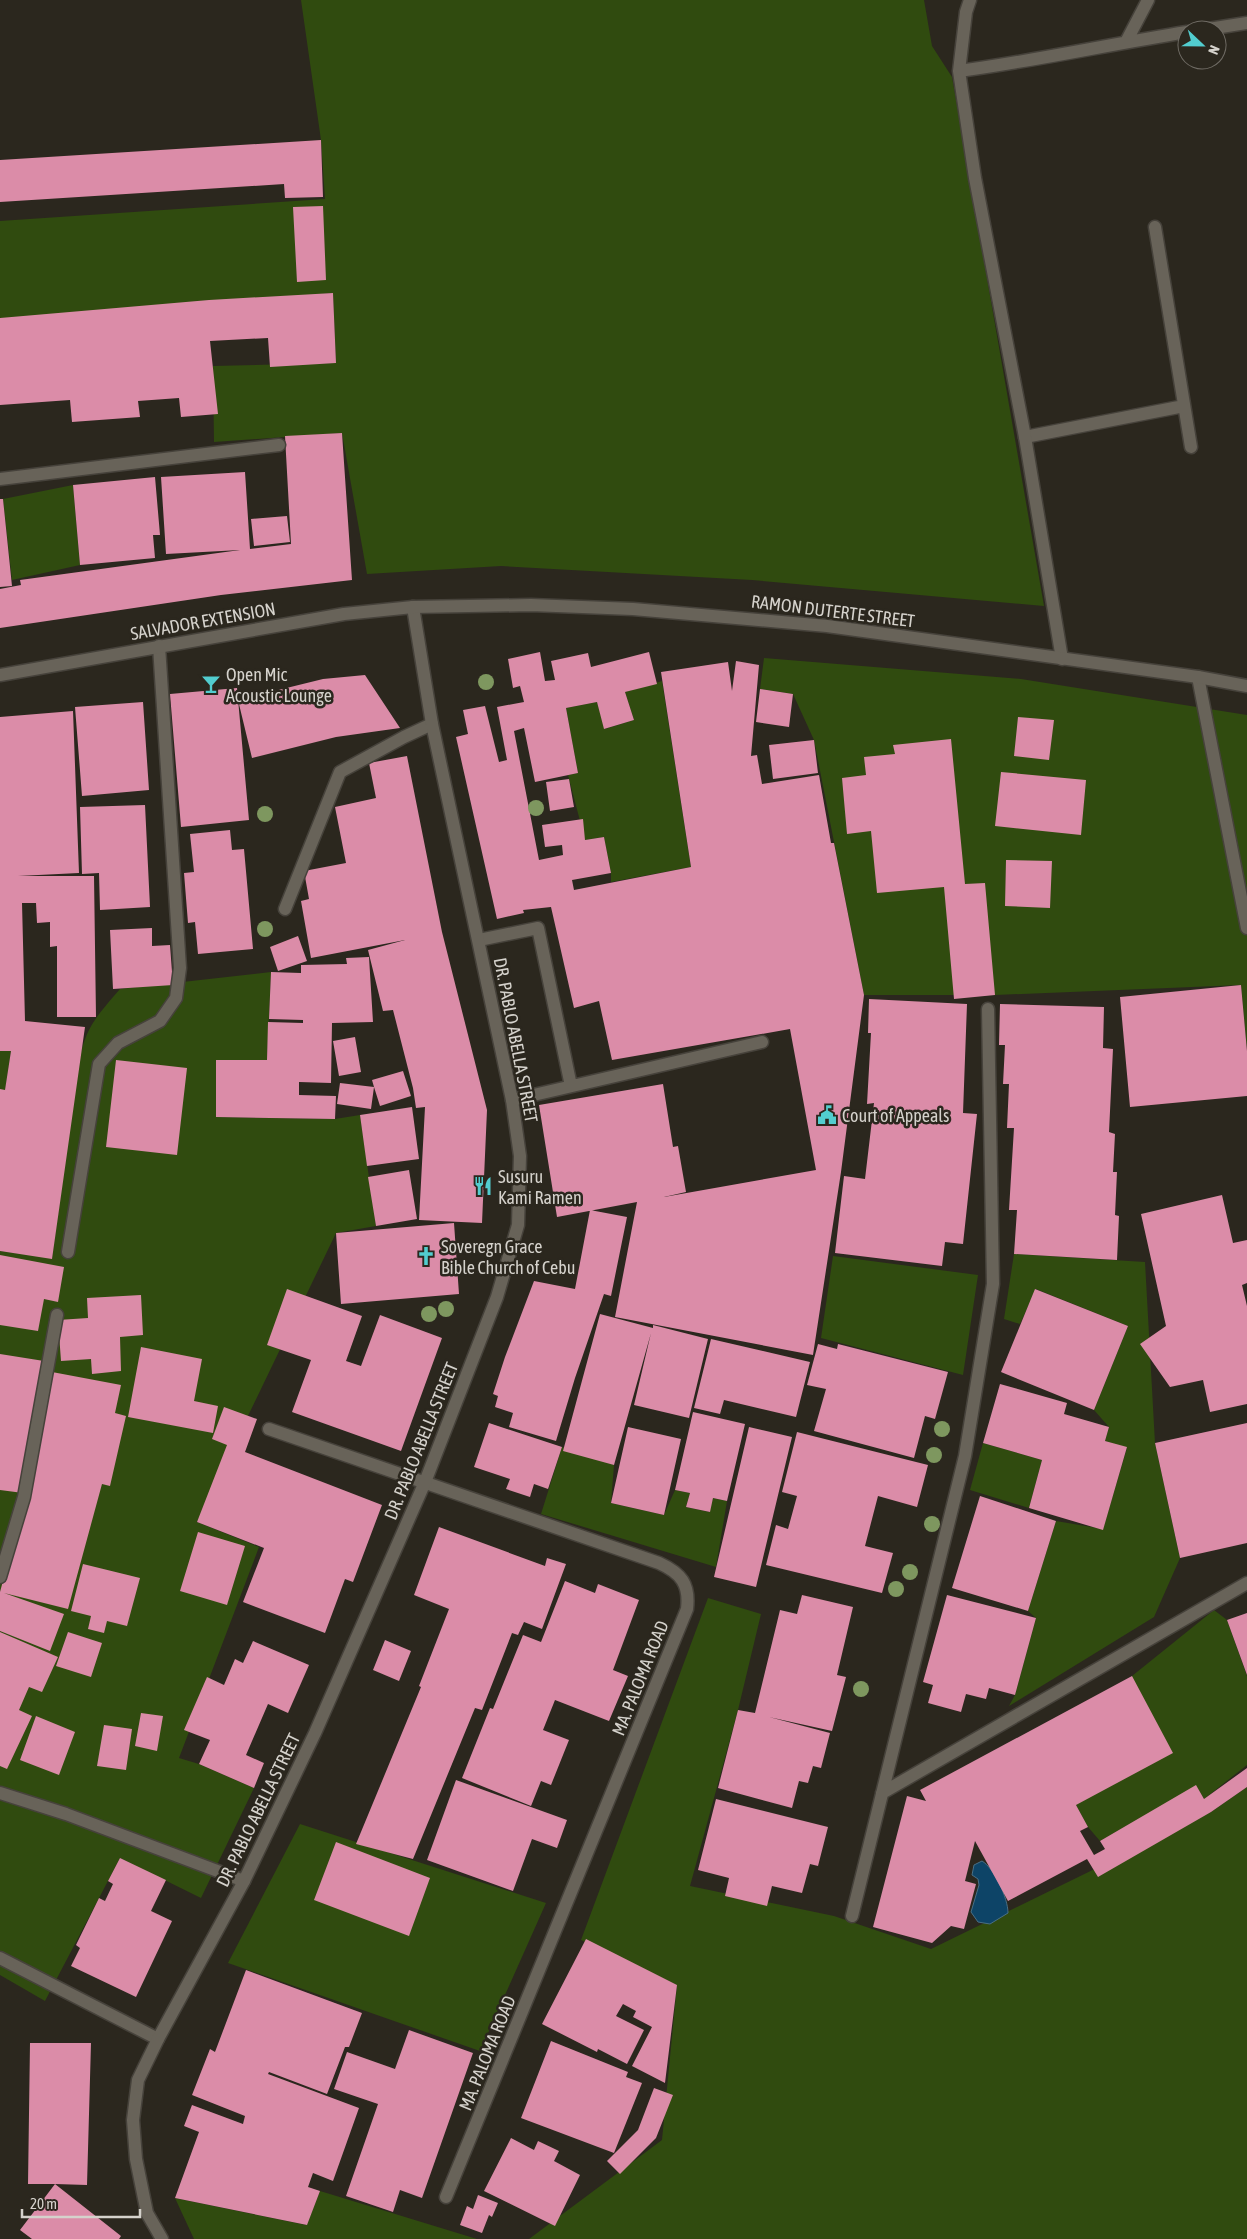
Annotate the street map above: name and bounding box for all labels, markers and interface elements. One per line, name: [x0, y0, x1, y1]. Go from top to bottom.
north arrow: [1177, 20, 1227, 70]
text: N: [1205, 43, 1223, 57]
street label: RAMON DUTERTE STREET: [750, 591, 916, 631]
street label: SALVADOR EXTENSION: [129, 598, 277, 644]
place label: Open Mic Acoustic Lounge: [226, 664, 332, 706]
bar icon: Open Mic Acoustic Lounge: [200, 673, 222, 695]
street label: DR. PABLO ABELLA STREET: [490, 956, 542, 1124]
public building icon: Court of Appeals: [816, 1104, 838, 1126]
place label: Court of Appeals: [842, 1105, 949, 1126]
place label: Susuru Kami Ramen: [498, 1166, 582, 1208]
restaurant icon: Susuru Kami Ramen: [472, 1175, 494, 1197]
place label: Soveregn Grace Bible Church of Cebu: [441, 1236, 576, 1278]
church icon: Soveregn Grace Bible Church of Cebu: [415, 1245, 437, 1267]
street label: DR. PABLO ABELLA STREET: [380, 1359, 462, 1523]
street label: MA. PALOMA ROAD: [607, 1617, 673, 1739]
street label: DR. PABLO ABELLA STREET: [212, 1730, 304, 1890]
street label: MA. PALOMA ROAD: [454, 1992, 520, 2114]
scale bar: [22, 2186, 140, 2218]
text: 20 m: [30, 2195, 57, 2212]

